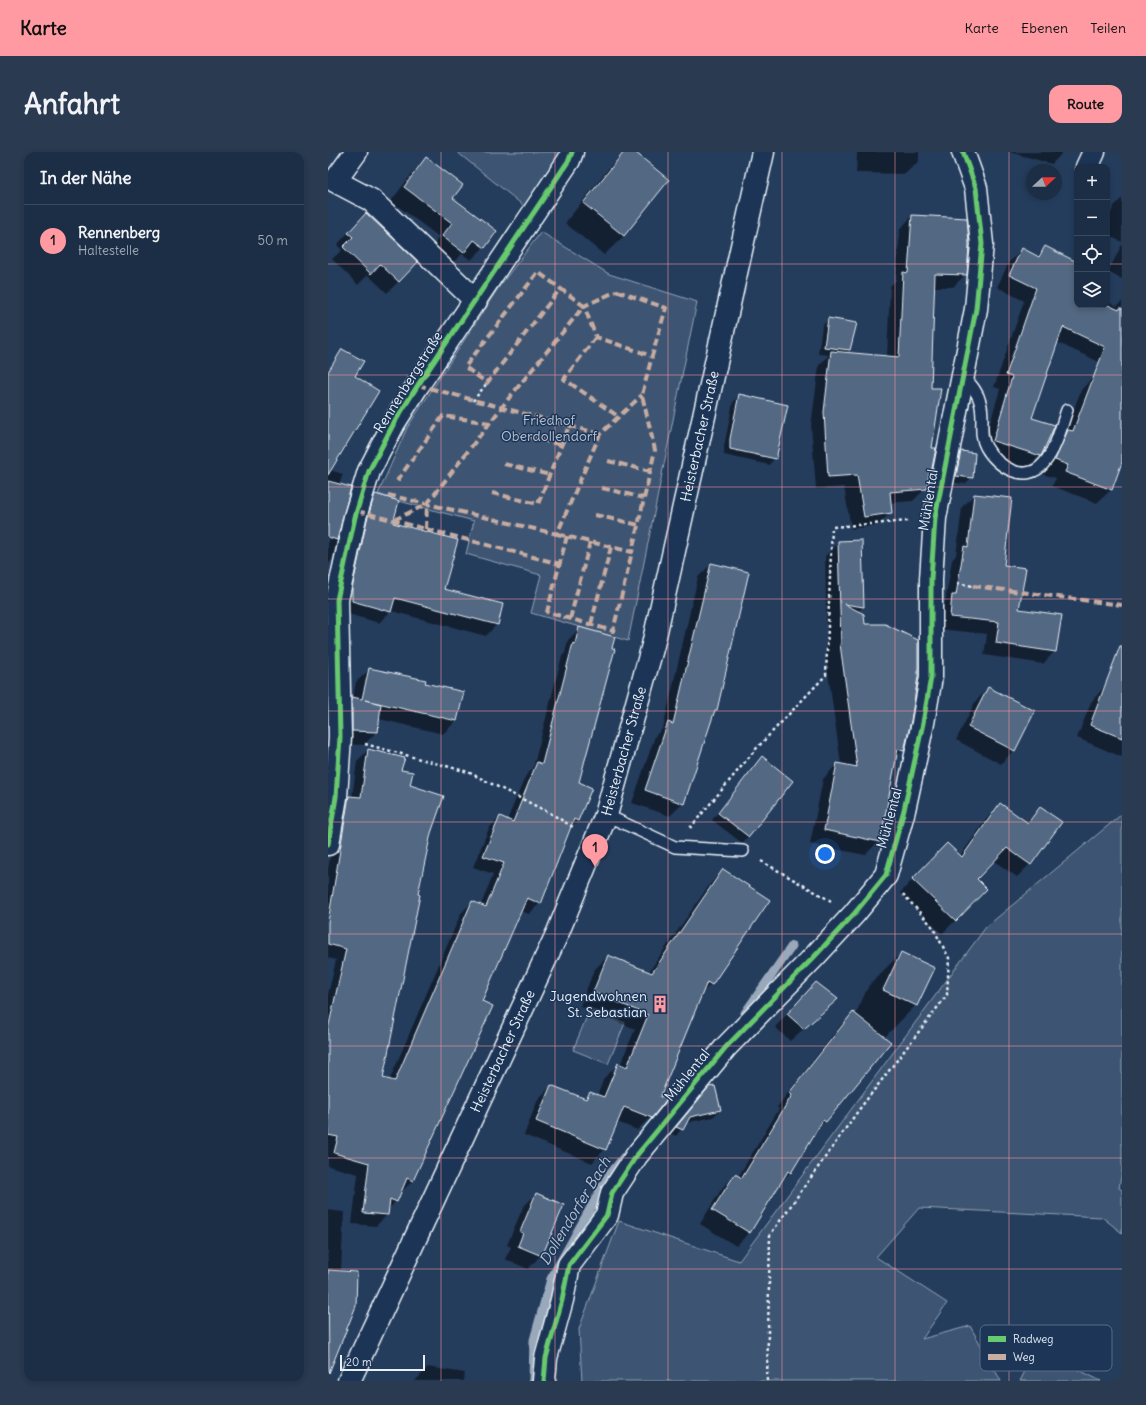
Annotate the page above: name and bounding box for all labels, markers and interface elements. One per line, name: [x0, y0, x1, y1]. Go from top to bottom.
text: Karte: [20, 16, 67, 40]
text: Karte: [965, 19, 999, 37]
text: Ebenen: [1021, 19, 1068, 37]
text: Teilen: [1090, 19, 1126, 37]
button: Route: [1049, 85, 1122, 123]
text: Anfahrt: [24, 86, 120, 122]
north arrow: [1026, 164, 1062, 200]
map controls: [1074, 164, 1110, 308]
button: +: [1074, 164, 1110, 200]
text: In der Nähe: [40, 167, 132, 189]
button: −: [1074, 200, 1110, 236]
text: Rennenberg: [78, 223, 160, 242]
text: 1: [50, 232, 56, 249]
text: 50 m: [257, 232, 288, 249]
button: locate: [1074, 236, 1110, 272]
text: Haltestelle: [78, 242, 139, 259]
button: layers: [1074, 272, 1110, 308]
street label: Rennenbergstraße: [370, 328, 446, 436]
street label: Heisterbacher Straße: [676, 369, 723, 503]
park label: Friedhof Oberdollendorf: [501, 411, 597, 445]
street label: Mühlental: [914, 468, 942, 532]
street label: Heisterbacher Straße: [597, 684, 650, 818]
street label: Mühlental: [872, 786, 906, 850]
pin: 1: [582, 834, 608, 867]
your location: [815, 844, 835, 864]
street label: Heisterbacher Straße: [466, 987, 539, 1115]
place label: Jugendwohnen St. Sebastian: [549, 987, 647, 1021]
building icon: Jugendwohnen St. Sebastian: [650, 994, 670, 1014]
street label: Mühlental: [660, 1045, 714, 1105]
water label: Dollendorfer Bach: [535, 1153, 615, 1268]
legend: [980, 1325, 1112, 1371]
text: Radweg: [1013, 1332, 1053, 1346]
text: Weg: [1013, 1350, 1035, 1364]
scale bar: [340, 1353, 425, 1372]
text: 20 m: [346, 1355, 372, 1369]

